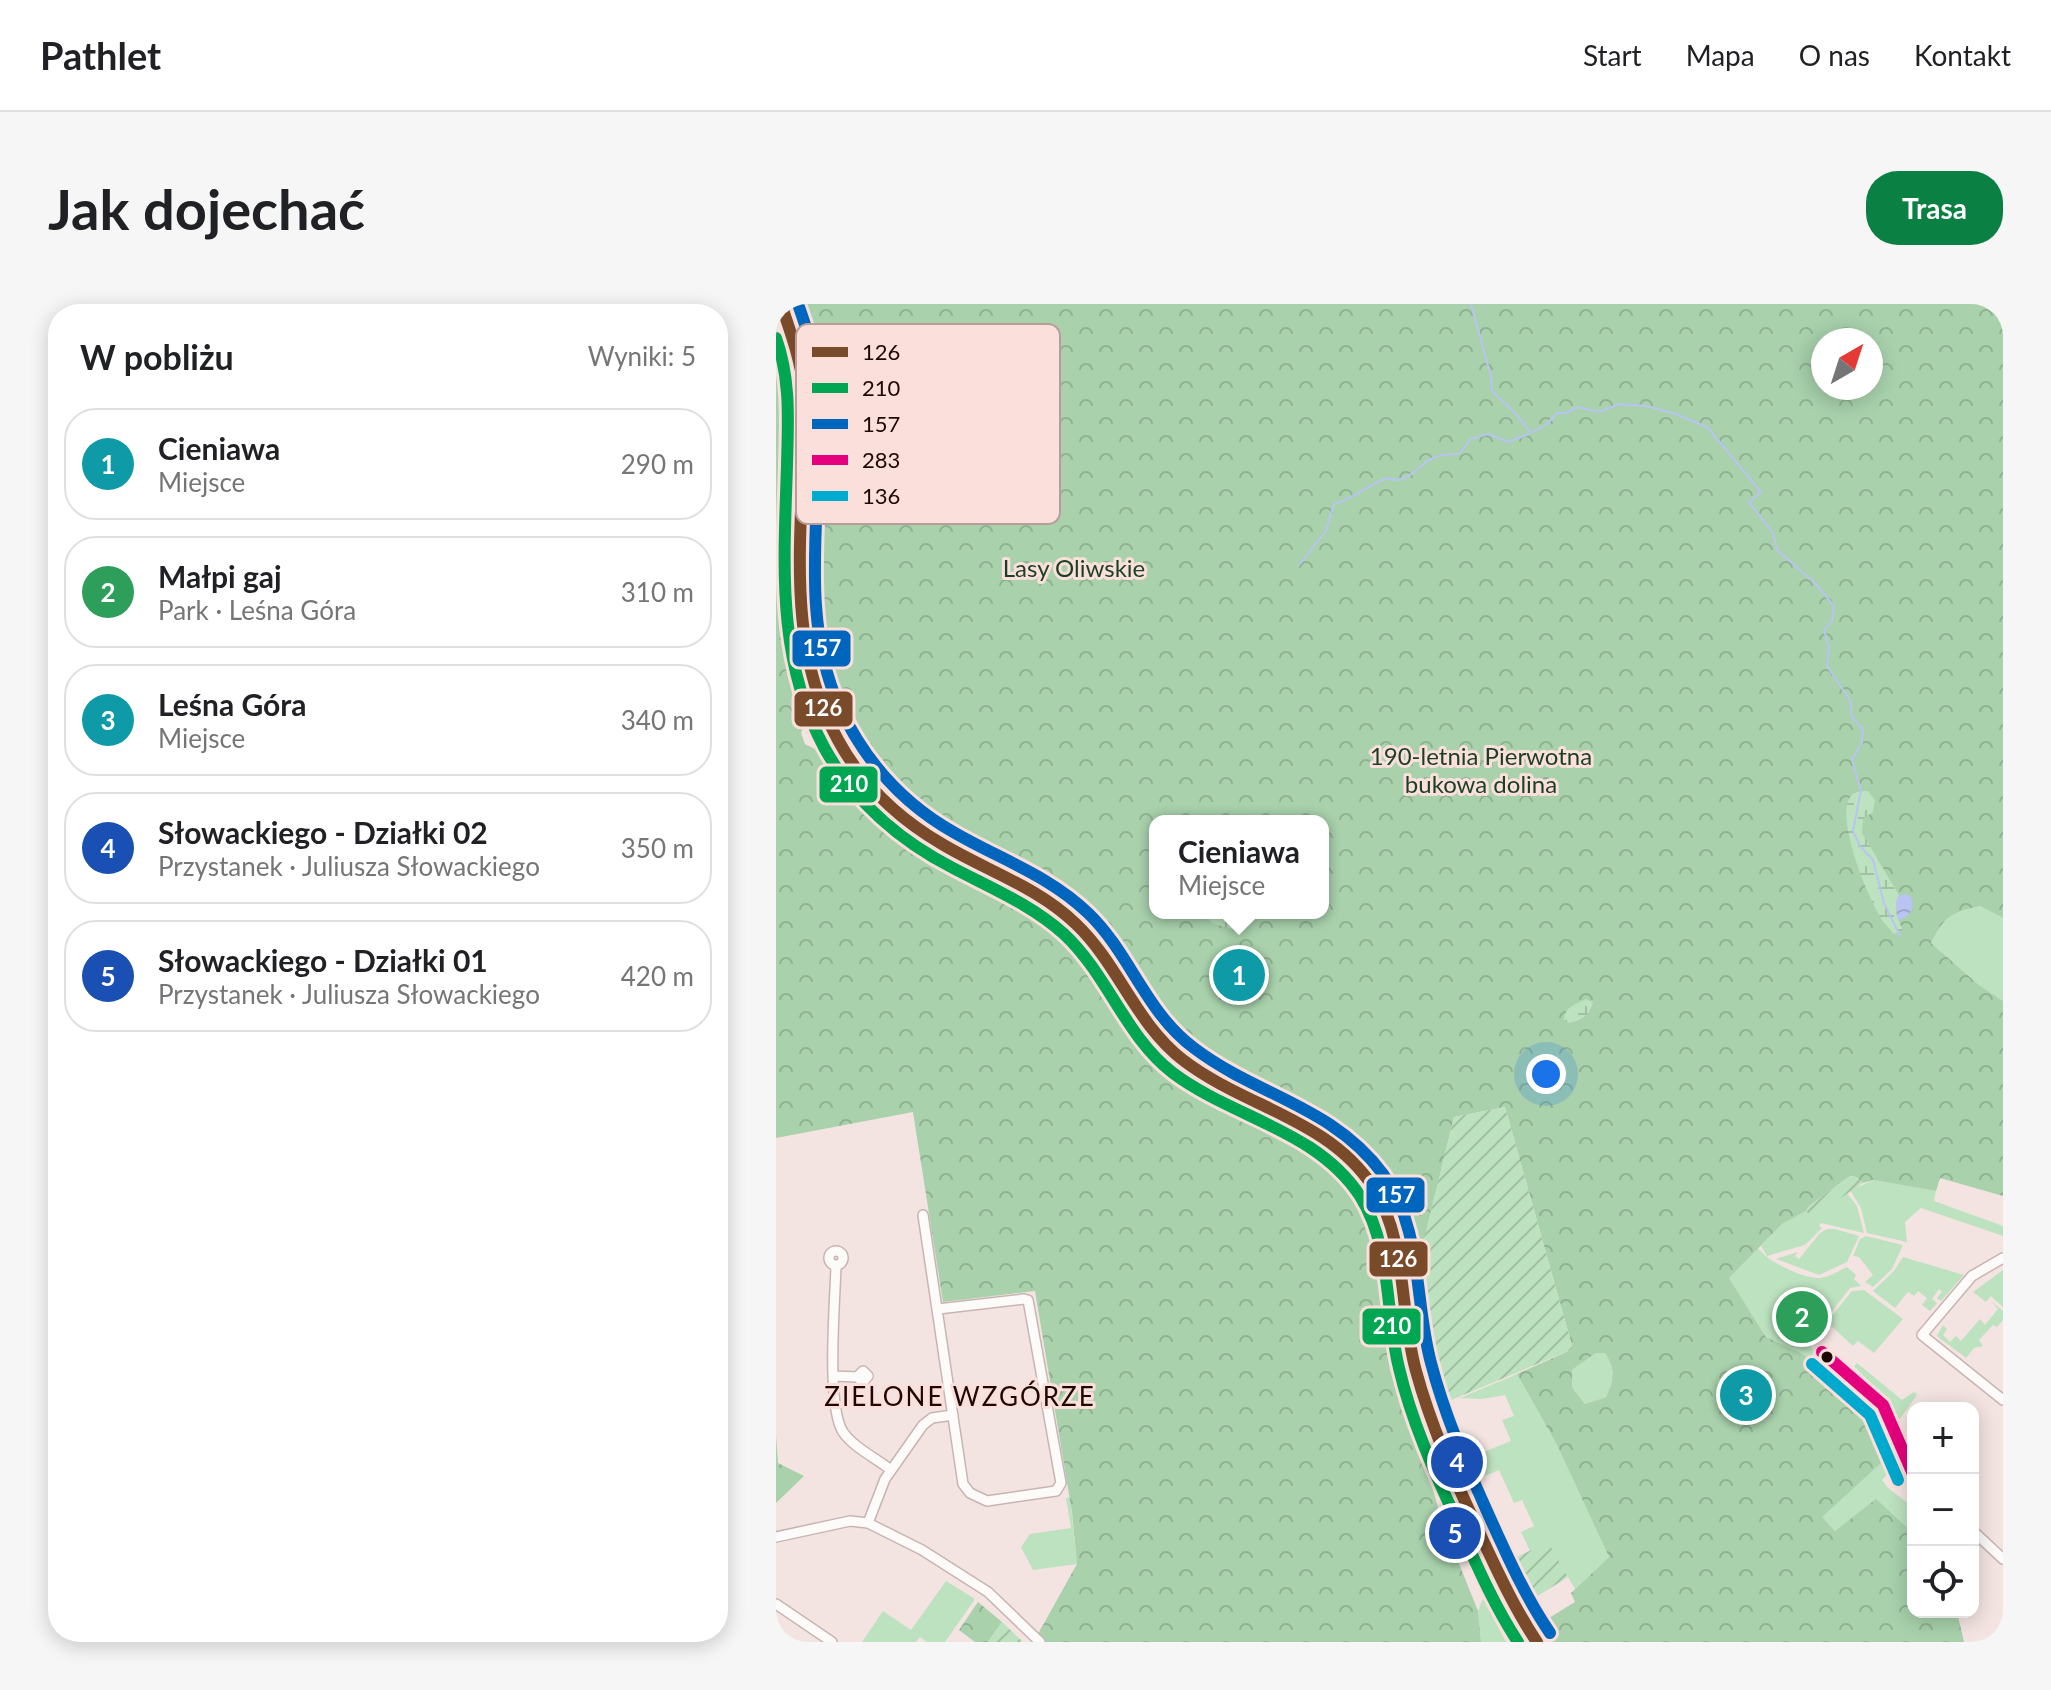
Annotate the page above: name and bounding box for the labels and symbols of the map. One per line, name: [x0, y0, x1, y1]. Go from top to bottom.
legend: [796, 324, 1060, 524]
north arrow: [1811, 328, 1883, 400]
text: 126: [862, 338, 900, 365]
text: 210: [862, 374, 901, 401]
text: 157: [862, 410, 900, 437]
text: 283: [862, 446, 900, 473]
text: 136: [862, 482, 900, 509]
park label: Lasy Oliwskie: [1003, 553, 1145, 582]
line badge: 157: [791, 629, 852, 668]
text: 157: [803, 634, 841, 661]
line badge: 126: [793, 690, 854, 728]
text: 126: [804, 694, 842, 721]
park label: 190-letnia Pierwotna bukowa dolina: [1370, 741, 1592, 798]
line badge: 210: [818, 765, 879, 804]
text: 210: [830, 770, 868, 797]
pin: 1: [1213, 945, 1265, 1005]
your location: [1526, 1054, 1566, 1094]
line badge: 157: [1365, 1176, 1426, 1214]
text: 157: [1377, 1181, 1415, 1208]
line badge: 126: [1368, 1240, 1429, 1278]
text: 126: [1379, 1245, 1417, 1272]
pin: 2: [1776, 1287, 1828, 1347]
line badge: 210: [1361, 1307, 1422, 1346]
text: 210: [1373, 1312, 1411, 1339]
unlabelled marker: [1819, 1349, 1835, 1365]
pin: 3: [1720, 1365, 1772, 1425]
district label: ZIELONE WZGÓRZE: [824, 1380, 1096, 1412]
pin: 4: [1431, 1432, 1483, 1492]
pin: 5: [1429, 1503, 1481, 1563]

